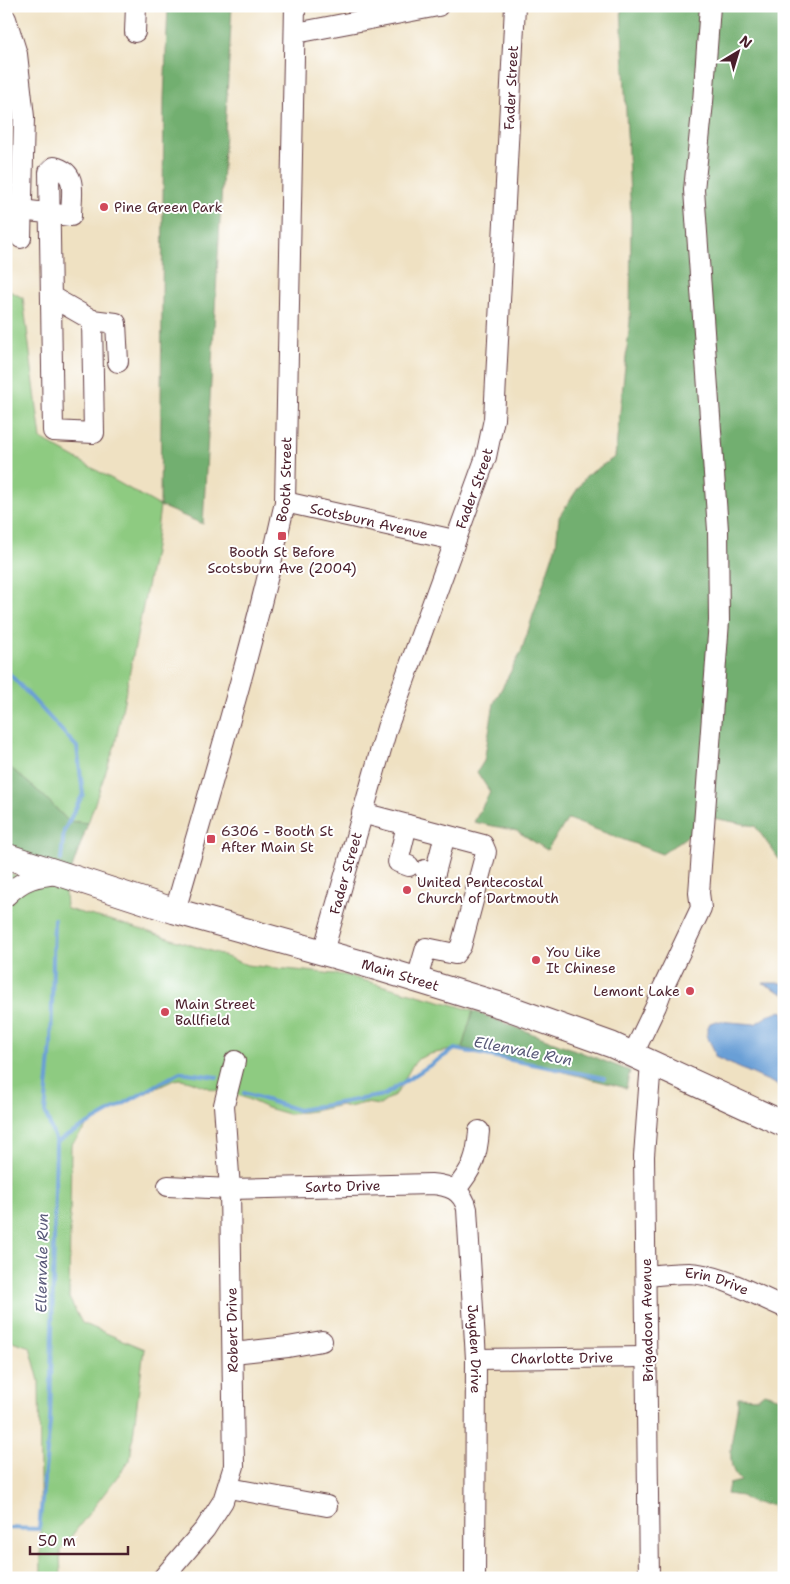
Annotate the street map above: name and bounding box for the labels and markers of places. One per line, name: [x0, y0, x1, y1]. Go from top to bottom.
place label: Pine Green Park: [114, 198, 222, 216]
marker: Pine Green Park: [98, 201, 110, 213]
marker: Booth St Before Scotsburn Ave (2004): [276, 530, 288, 542]
place label: Booth St Before Scotsburn Ave (2004): [207, 543, 357, 577]
place label: 6306 - Booth St After Main St: [221, 822, 333, 856]
marker: 6306 - Booth St After Main St: [205, 833, 217, 845]
place label: United Pentecostal Church of Dartmouth: [417, 873, 559, 907]
marker: United Pentecostal Church of Dartmouth: [401, 884, 413, 896]
place label: You Like It Chinese: [546, 943, 616, 977]
marker: You Like It Chinese: [530, 954, 542, 966]
place label: Lemont Lake: [593, 982, 680, 1000]
marker: Lemont Lake: [684, 985, 696, 997]
place label: Main Street Ballfield: [175, 995, 255, 1029]
marker: Main Street Ballfield: [159, 1006, 171, 1018]

